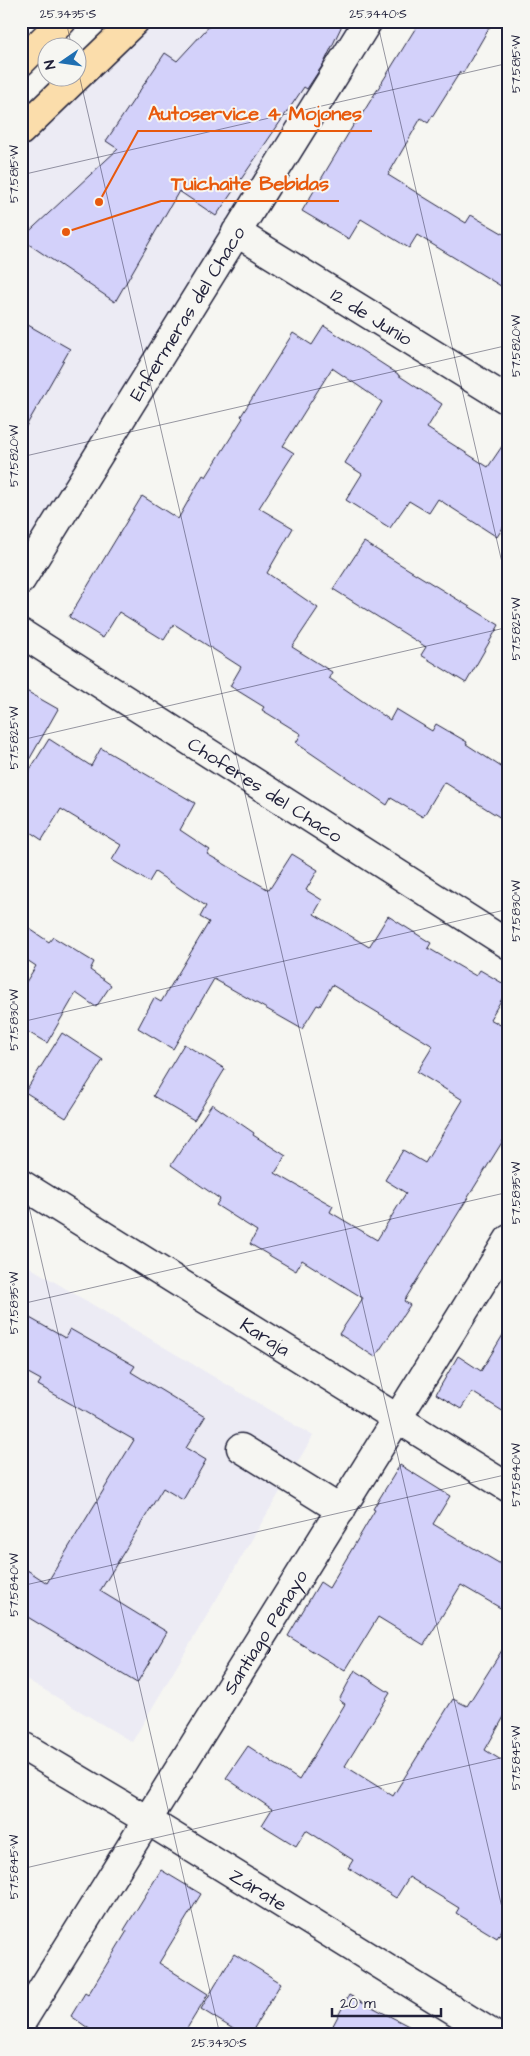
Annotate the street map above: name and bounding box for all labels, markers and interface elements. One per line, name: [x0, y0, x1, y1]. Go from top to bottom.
text: 25.3435°S: [40, 6, 96, 23]
text: 25.3440°S: [349, 6, 407, 23]
text: 57.5815°W: [508, 34, 525, 93]
north arrow: [38, 38, 88, 88]
text: N: [40, 58, 61, 71]
callout: Autoservice 4 Mojones: [138, 96, 372, 131]
text: Autoservice 4 Mojones: [148, 100, 362, 128]
text: 57.5815°W: [6, 144, 23, 203]
callout: Tuichaite Bebidas: [161, 166, 339, 201]
text: Tuichaite Bebidas: [170, 170, 329, 198]
street label: Enfermeras del Chaco: [123, 221, 253, 407]
street label: 12 de Junio: [325, 282, 417, 353]
text: 57.5820°W: [508, 314, 525, 377]
text: 57.5820°W: [6, 424, 23, 487]
text: 57.5825°W: [508, 597, 525, 661]
text: 57.5825°W: [6, 706, 23, 770]
street label: Choferes del Chaco: [182, 731, 347, 850]
text: 57.5830°W: [508, 880, 525, 942]
text: 57.5830°W: [6, 989, 23, 1051]
text: 57.5835°W: [508, 1161, 525, 1224]
text: 57.5835°W: [6, 1271, 23, 1334]
street label: Karaja: [234, 1312, 295, 1364]
text: 57.5840°W: [508, 1443, 525, 1507]
text: 57.5840°W: [6, 1553, 23, 1617]
street label: Santiago Penayo: [217, 1565, 315, 1700]
text: 57.5845°W: [508, 1725, 525, 1790]
text: 57.5845°W: [6, 1834, 23, 1899]
street label: Zárate: [224, 1862, 292, 1918]
scale bar: [332, 1986, 441, 2018]
text: 20 m: [340, 1993, 376, 2014]
text: 25.3430°S: [191, 2035, 247, 2052]

